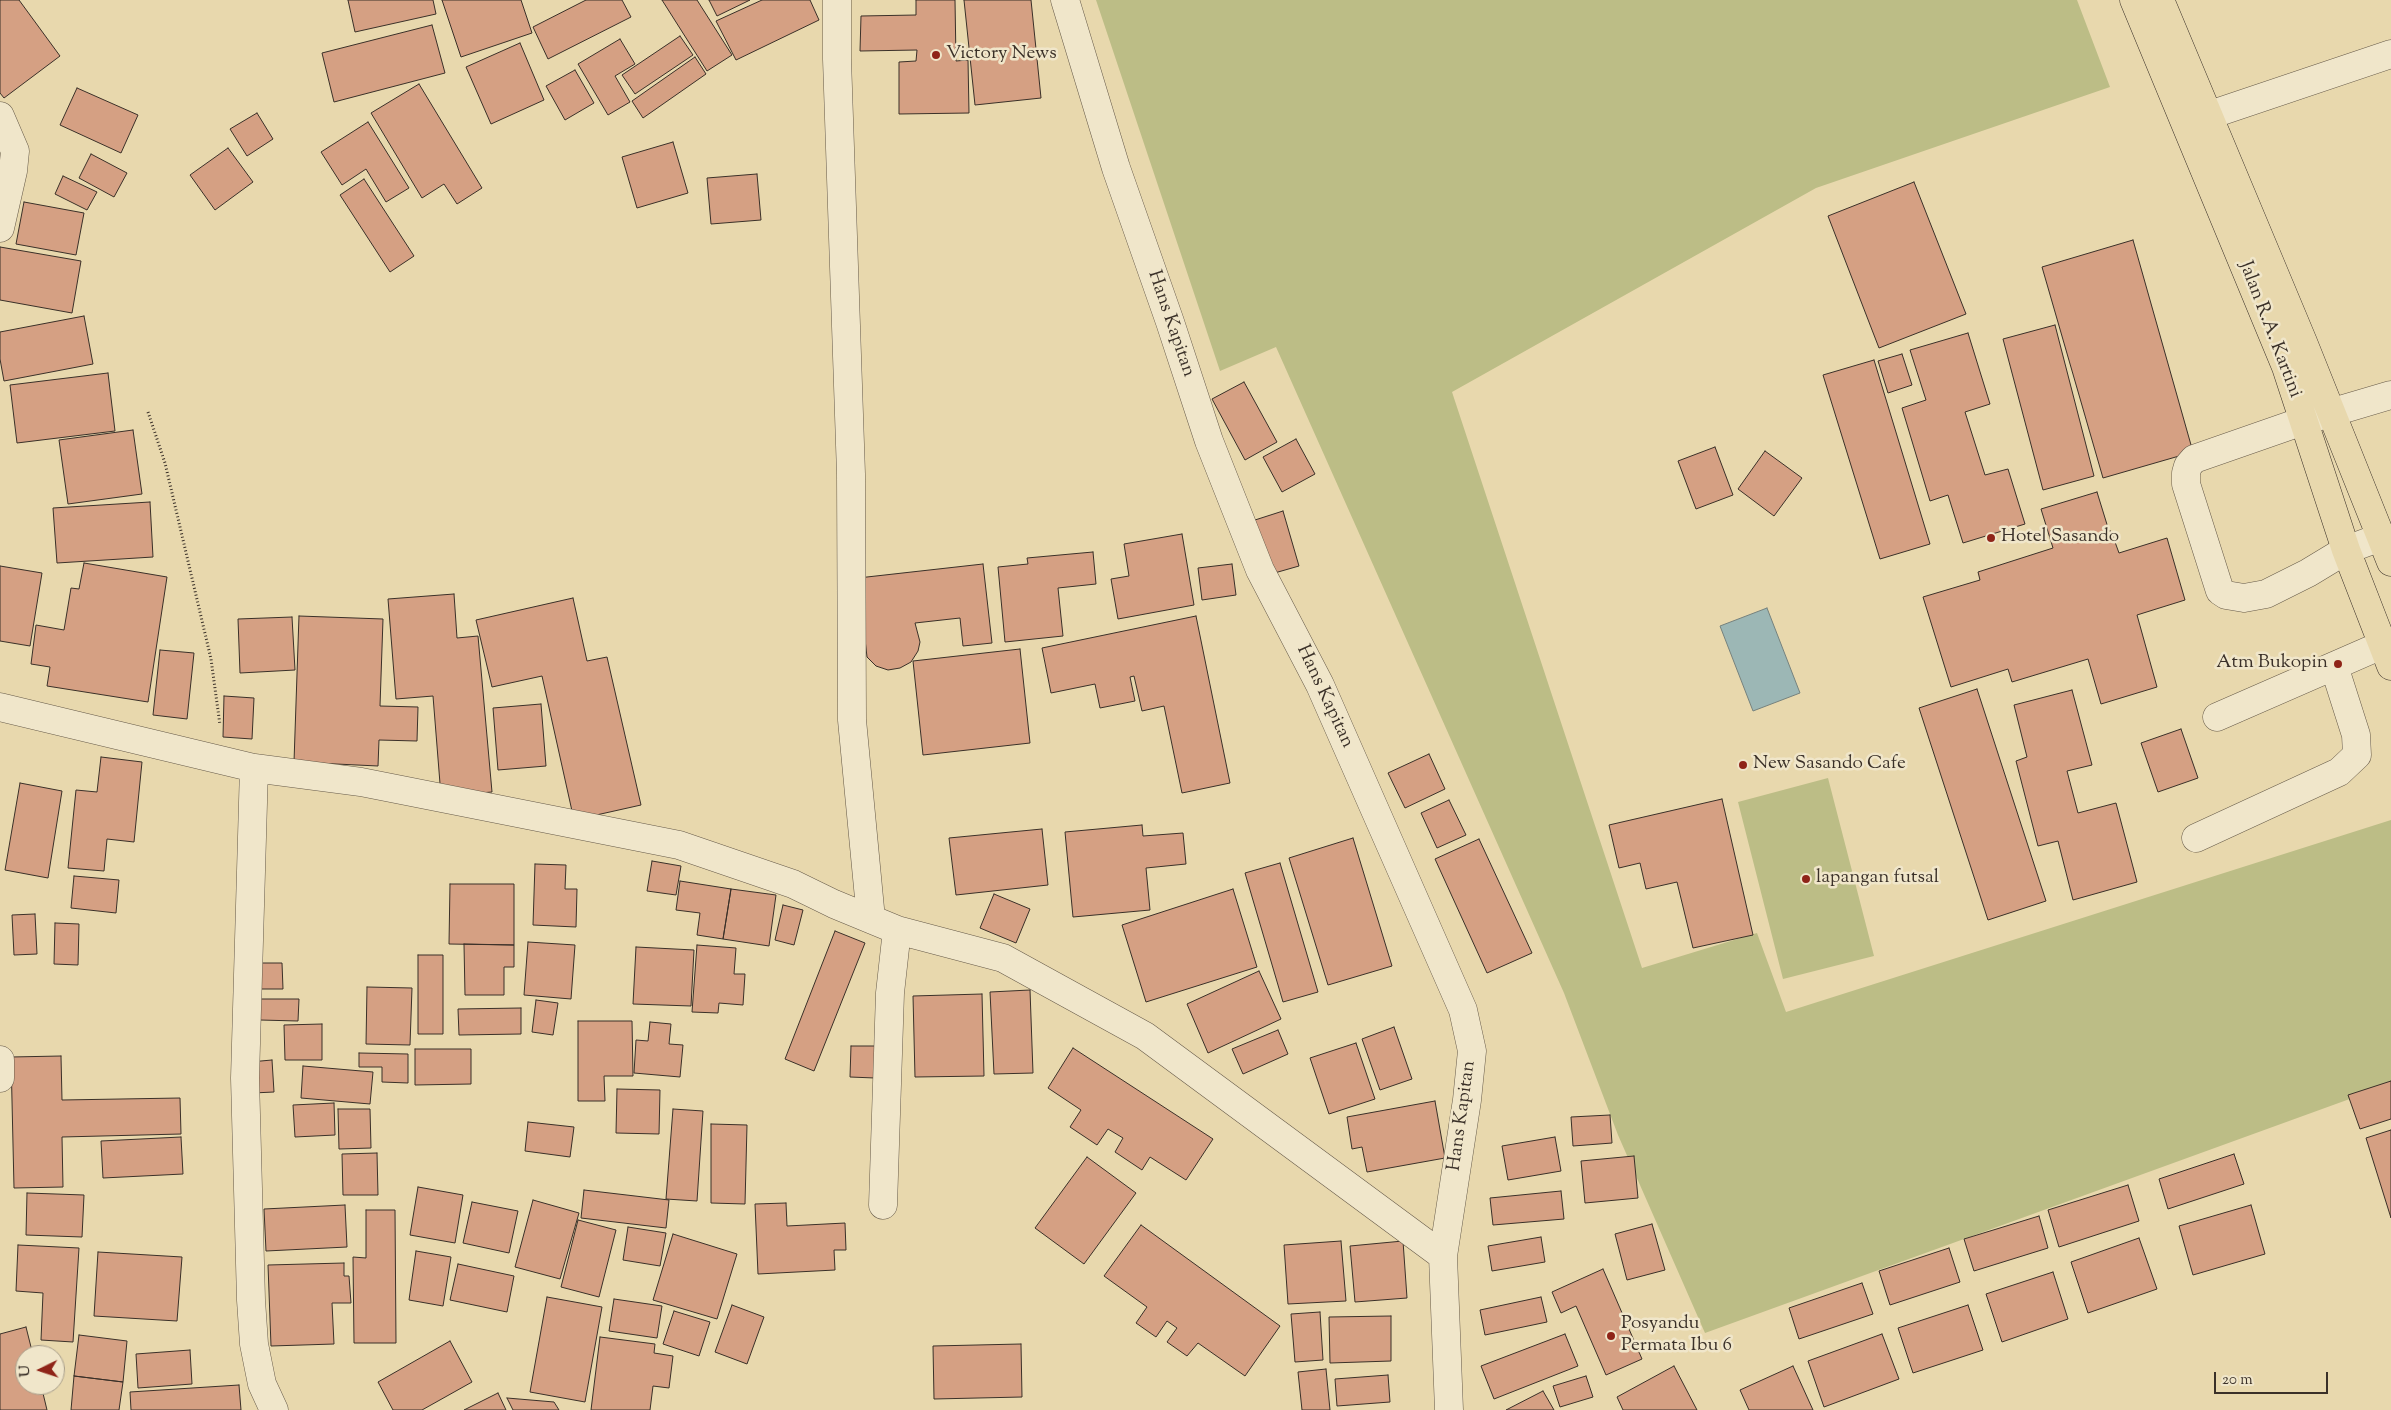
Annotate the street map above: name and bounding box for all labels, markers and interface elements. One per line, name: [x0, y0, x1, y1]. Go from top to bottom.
place label: Victory News: [946, 44, 1057, 66]
marker: Victory News: [930, 49, 942, 61]
street label: Jalan R.A. Kartini: [2233, 259, 2305, 401]
street label: Hans Kapitan: [1141, 268, 1199, 380]
place label: Hotel Sasando: [2001, 527, 2119, 549]
marker: Hotel Sasando: [1985, 532, 1997, 544]
street label: Hans Kapitan: [1290, 642, 1358, 752]
place label: Atm Bukopin: [2216, 653, 2328, 675]
marker: Atm Bukopin: [2332, 658, 2344, 670]
place label: New Sasando Cafe: [1753, 754, 1906, 776]
marker: New Sasando Cafe: [1737, 759, 1749, 771]
place label: lapangan futsal: [1816, 868, 1939, 890]
marker: lapangan futsal: [1800, 873, 1812, 885]
street label: Hans Kapitan: [1444, 1059, 1482, 1173]
place label: Posyandu Permata Ibu 6: [1621, 1314, 1732, 1358]
marker: Posyandu Permata Ibu 6: [1605, 1330, 1617, 1342]
north arrow: [15, 1345, 65, 1395]
scale bar: [2216, 1362, 2330, 1394]
text: U: [16, 1365, 36, 1377]
text: 20 m: [2222, 1370, 2253, 1391]

